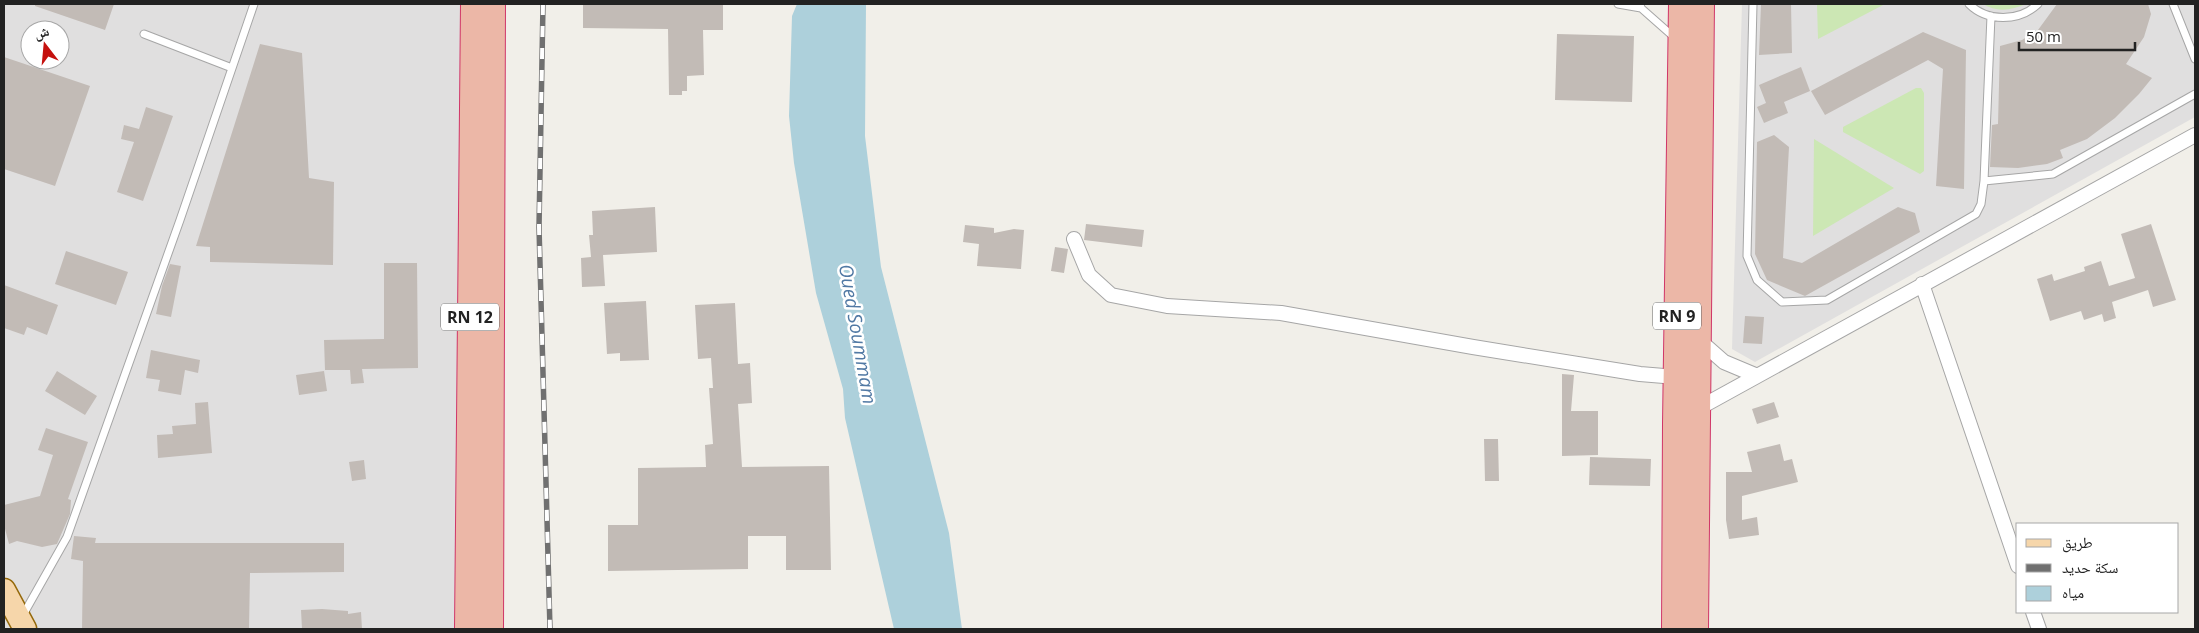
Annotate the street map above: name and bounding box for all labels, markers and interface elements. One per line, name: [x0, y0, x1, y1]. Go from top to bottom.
north arrow: [20, 20, 70, 70]
scale bar: [2019, 20, 2135, 52]
text: ش: [32, 21, 51, 43]
text: 50 m: [2026, 26, 2061, 46]
water label: Oued Soummam: [833, 262, 883, 406]
road number: RN 9: [1653, 302, 1701, 330]
road number: RN 12: [441, 304, 499, 330]
legend: [2016, 523, 2179, 613]
text: طريق: [2062, 532, 2093, 553]
text: سكة حديد: [2062, 557, 2118, 577]
text: مياه: [2062, 582, 2084, 602]

